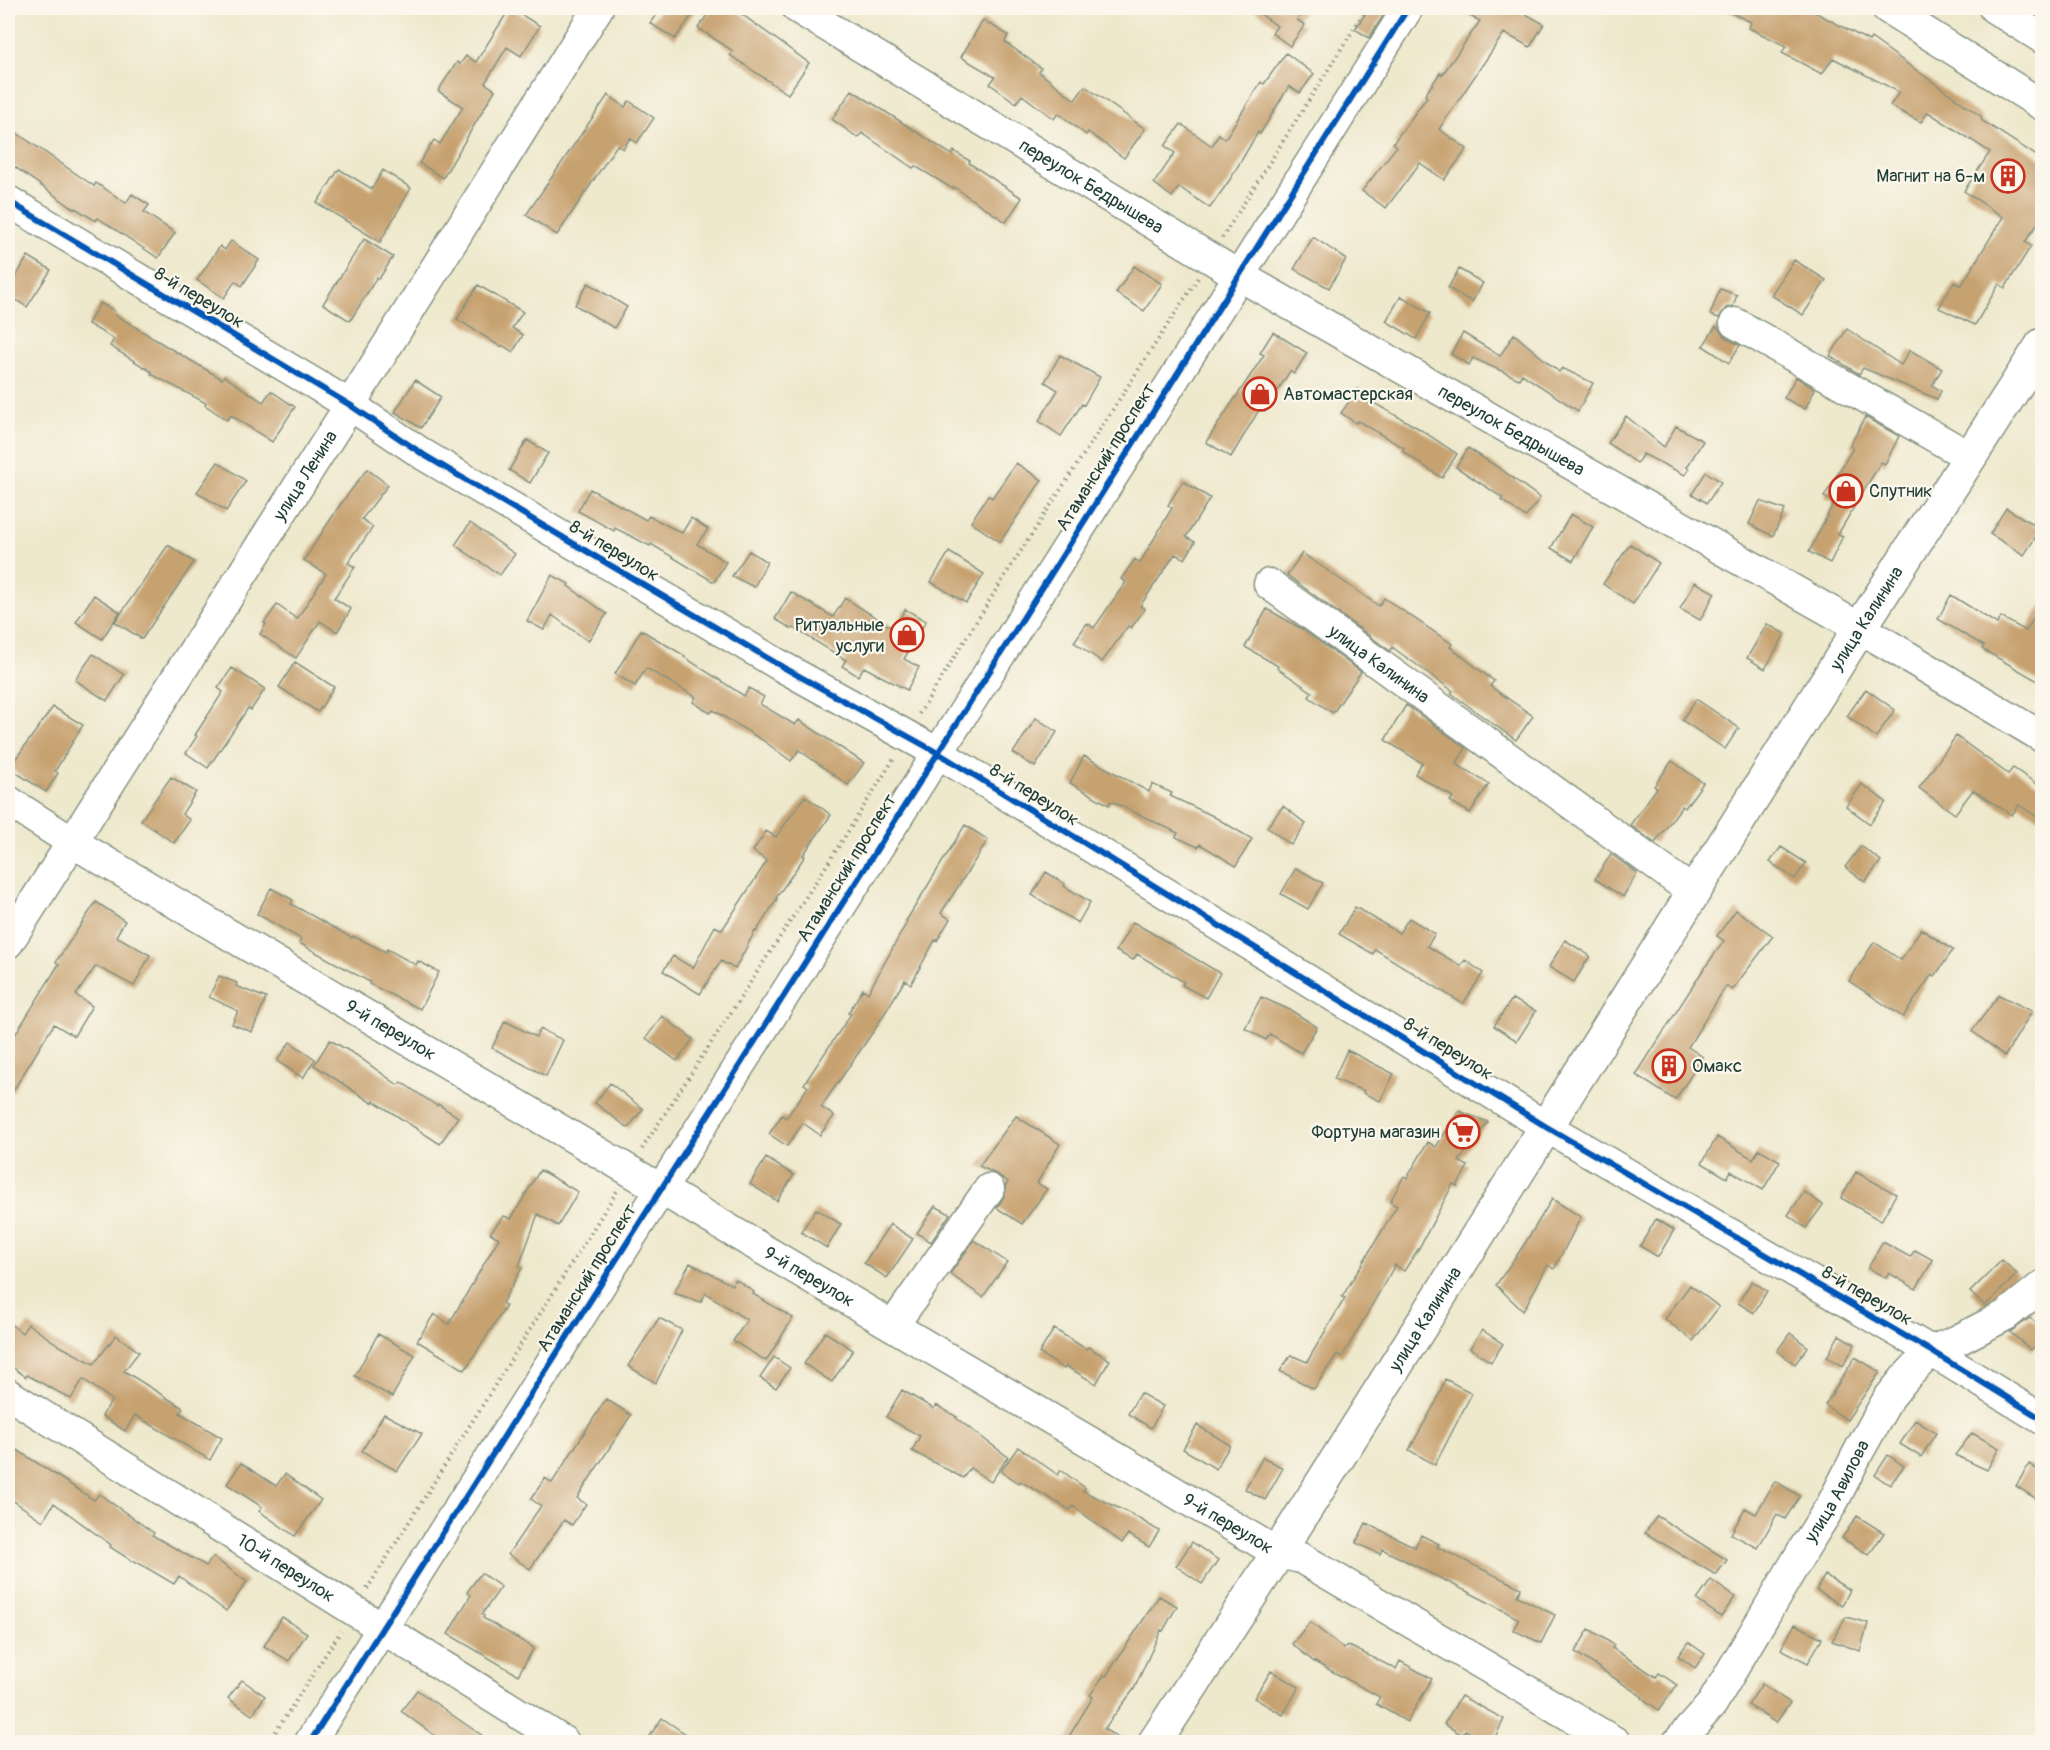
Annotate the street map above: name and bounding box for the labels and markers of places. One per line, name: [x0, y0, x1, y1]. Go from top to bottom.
building icon: Магнит на 6-м: [1990, 158, 2026, 194]
place label: Магнит на 6-м: [1876, 165, 1985, 188]
shop icon: Автомастерская: [1242, 376, 1278, 412]
place label: Автомастерская: [1283, 383, 1413, 406]
shop icon: Спутник: [1828, 473, 1864, 509]
place label: Спутник: [1869, 480, 1932, 503]
place label: Ритуальные услуги: [795, 614, 884, 658]
shop icon: Ритуальные услуги: [889, 617, 925, 653]
building icon: Омакс: [1651, 1048, 1687, 1084]
place label: Омакс: [1692, 1055, 1742, 1078]
supermarket icon: Фортуна магазин: [1445, 1114, 1481, 1150]
place label: Фортуна магазин: [1311, 1121, 1440, 1144]

